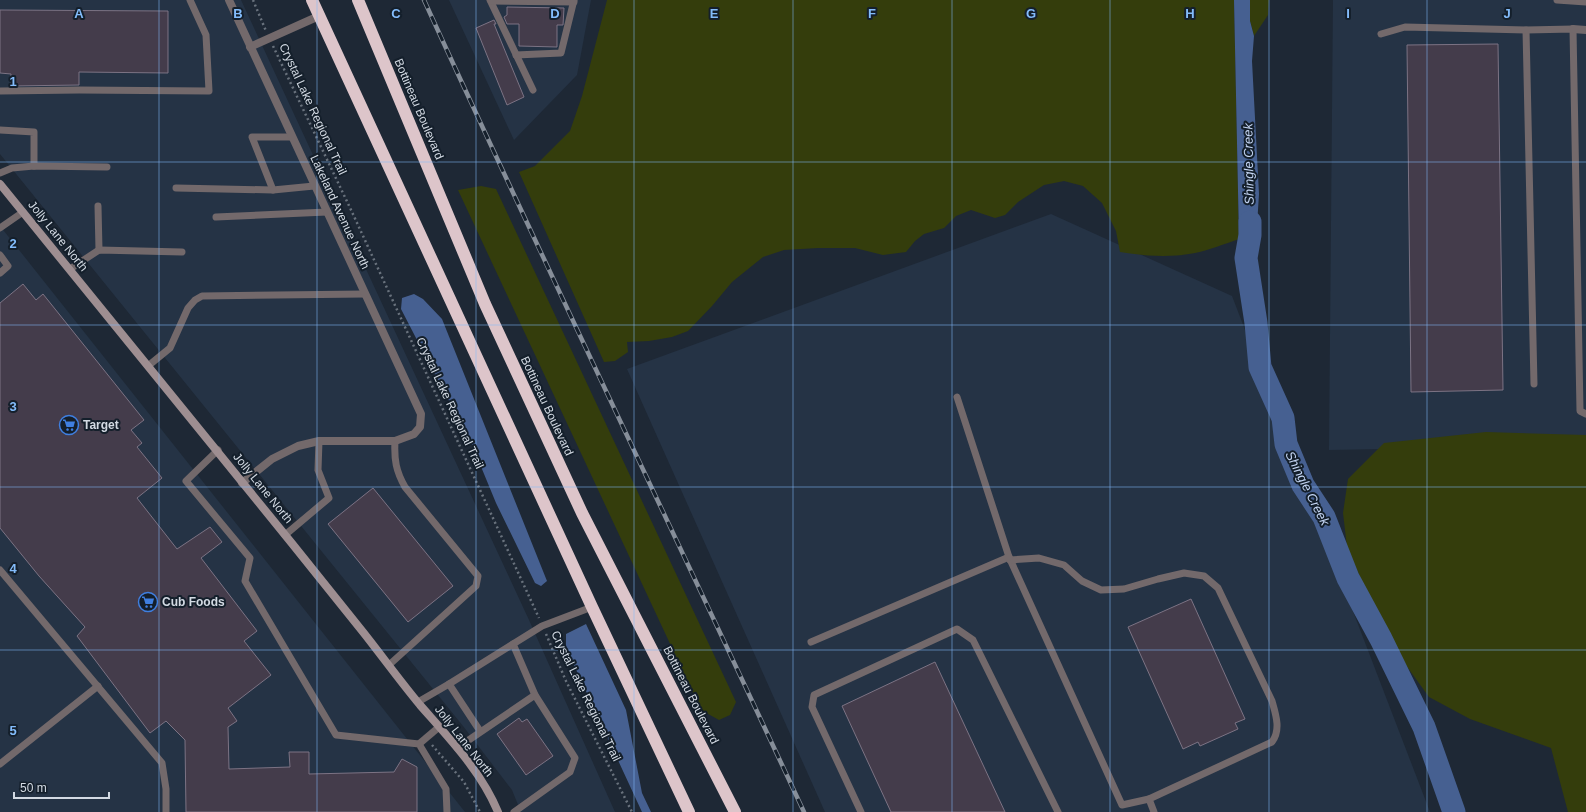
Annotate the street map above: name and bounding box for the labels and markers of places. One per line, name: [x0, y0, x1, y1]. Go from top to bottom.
supermarket icon: Target: [58, 414, 80, 436]
place label: Target: [83, 418, 119, 432]
supermarket icon: Cub Foods: [137, 591, 159, 613]
place label: Cub Foods: [162, 595, 225, 609]

